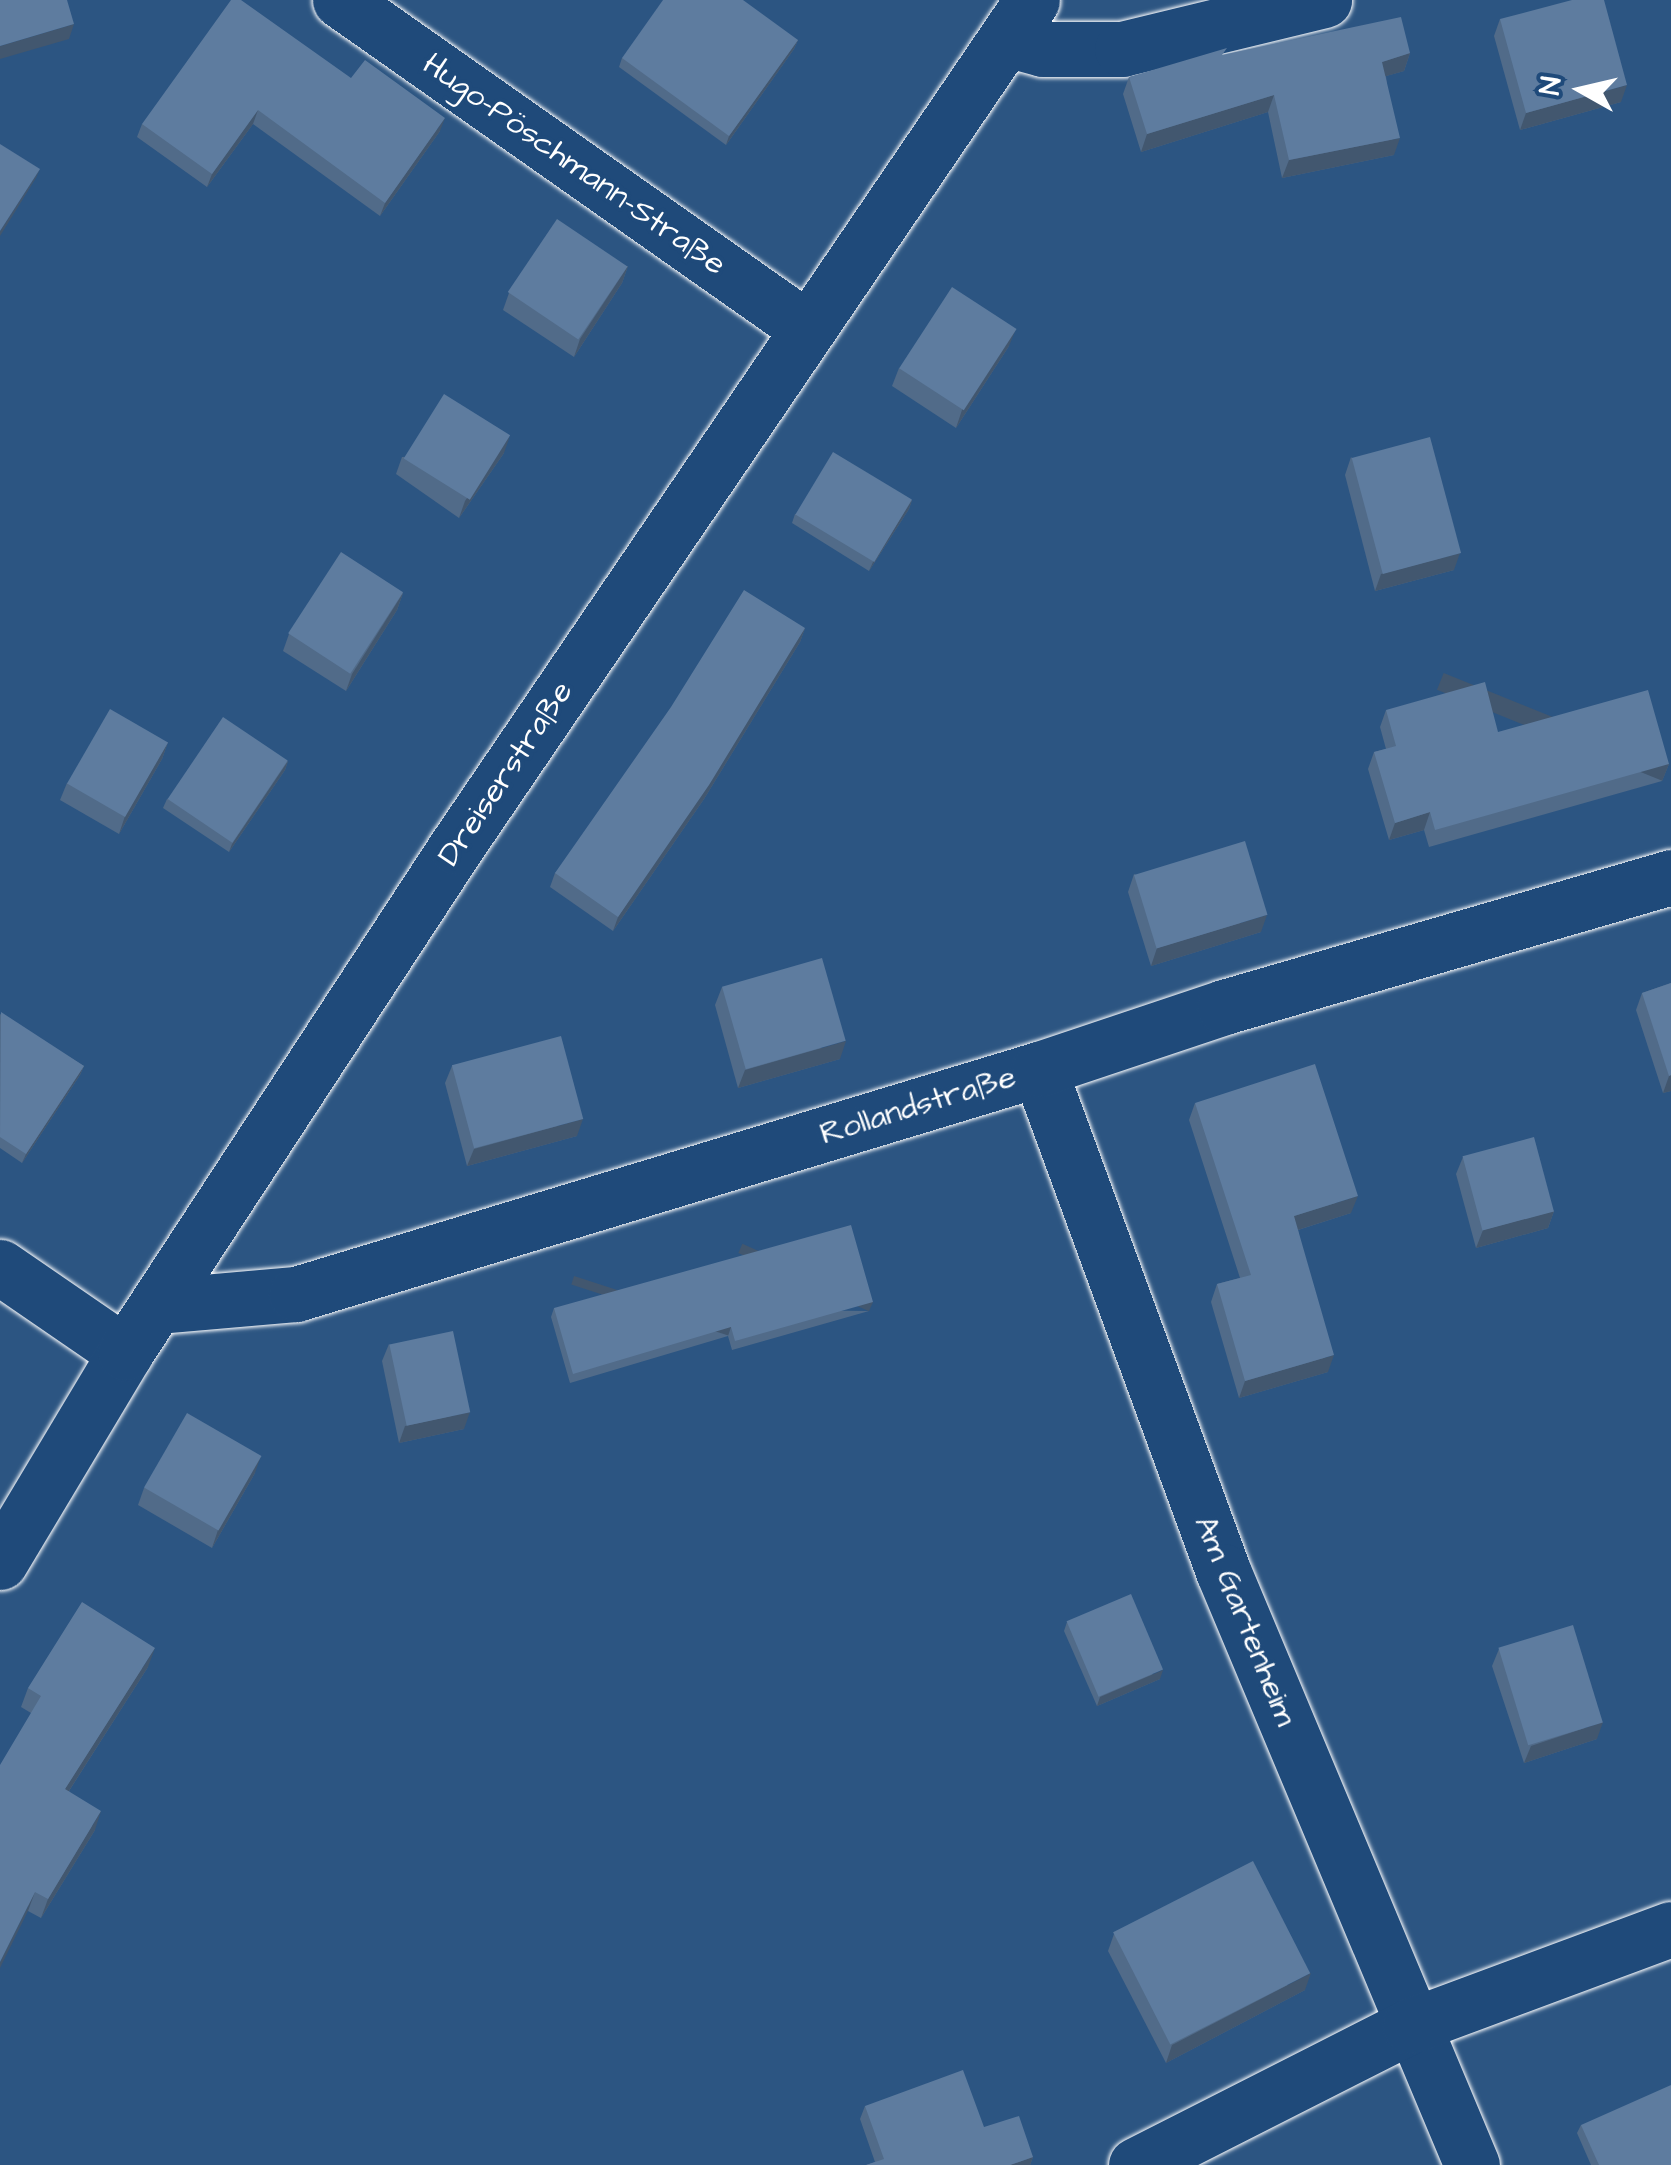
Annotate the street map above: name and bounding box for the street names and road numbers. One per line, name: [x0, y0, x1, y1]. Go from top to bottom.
street label: Hugo-Pöschmann-Straße: [415, 46, 733, 284]
street label: Dreiserstraße: [430, 674, 582, 874]
street label: Rollandstraße: [816, 1058, 1020, 1154]
street label: Am Gartenheim: [1185, 1510, 1305, 1732]

